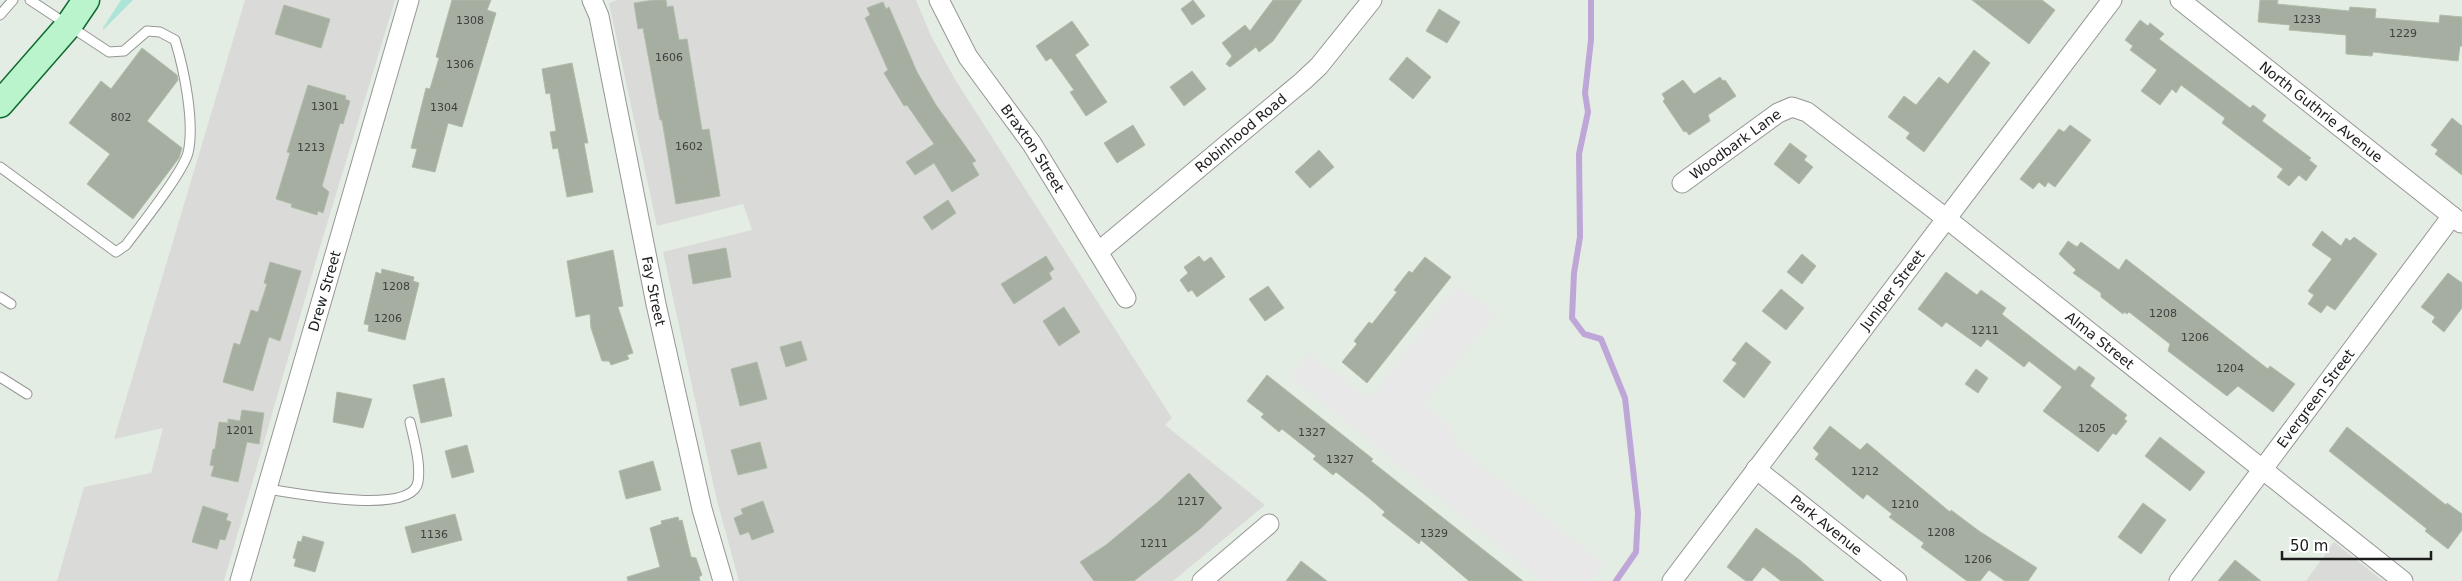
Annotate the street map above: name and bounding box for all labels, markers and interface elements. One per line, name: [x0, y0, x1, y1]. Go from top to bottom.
house number: 1233: [2293, 13, 2321, 26]
house number: 1308: [456, 14, 484, 27]
house number: 1229: [2389, 27, 2417, 40]
house number: 1606: [655, 51, 683, 64]
house number: 1306: [446, 58, 474, 71]
street label: North Guthrie Avenue: [2256, 58, 2386, 166]
street label: Robinhood Road: [1192, 90, 1290, 175]
house number: 1301: [311, 100, 339, 113]
house number: 1304: [430, 101, 458, 114]
street label: Braxton Street: [998, 101, 1068, 196]
street label: Woodbark Lane: [1687, 106, 1784, 183]
house number: 802: [111, 111, 132, 124]
house number: 1602: [675, 140, 703, 153]
house number: 1213: [297, 141, 325, 154]
street label: Juniper Street: [1856, 246, 1928, 334]
street label: Drew Street: [305, 248, 344, 333]
street label: Fay Street: [639, 255, 669, 328]
house number: 1208: [382, 280, 410, 293]
house number: 1208: [2149, 307, 2177, 320]
street label: Alma Street: [2062, 308, 2137, 373]
house number: 1206: [374, 312, 402, 325]
house number: 1211: [1971, 324, 1999, 337]
house number: 1206: [2181, 331, 2209, 344]
street label: Evergreen Street: [2274, 346, 2358, 451]
house number: 1204: [2216, 362, 2244, 375]
house number: 1205: [2078, 422, 2106, 435]
house number: 1201: [226, 424, 254, 437]
house number: 1327: [1298, 426, 1326, 439]
house number: 1327: [1326, 453, 1354, 466]
house number: 1212: [1851, 465, 1879, 478]
street label: Park Avenue: [1788, 492, 1865, 558]
house number: 1217: [1177, 495, 1205, 508]
house number: 1210: [1891, 498, 1919, 511]
house number: 1208: [1927, 526, 1955, 539]
house number: 1329: [1420, 527, 1448, 540]
house number: 1136: [420, 528, 448, 541]
scale bar: [2282, 528, 2431, 560]
house number: 1211: [1140, 537, 1168, 550]
text: 50 m: [2290, 537, 2328, 555]
house number: 1206: [1964, 553, 1992, 566]

